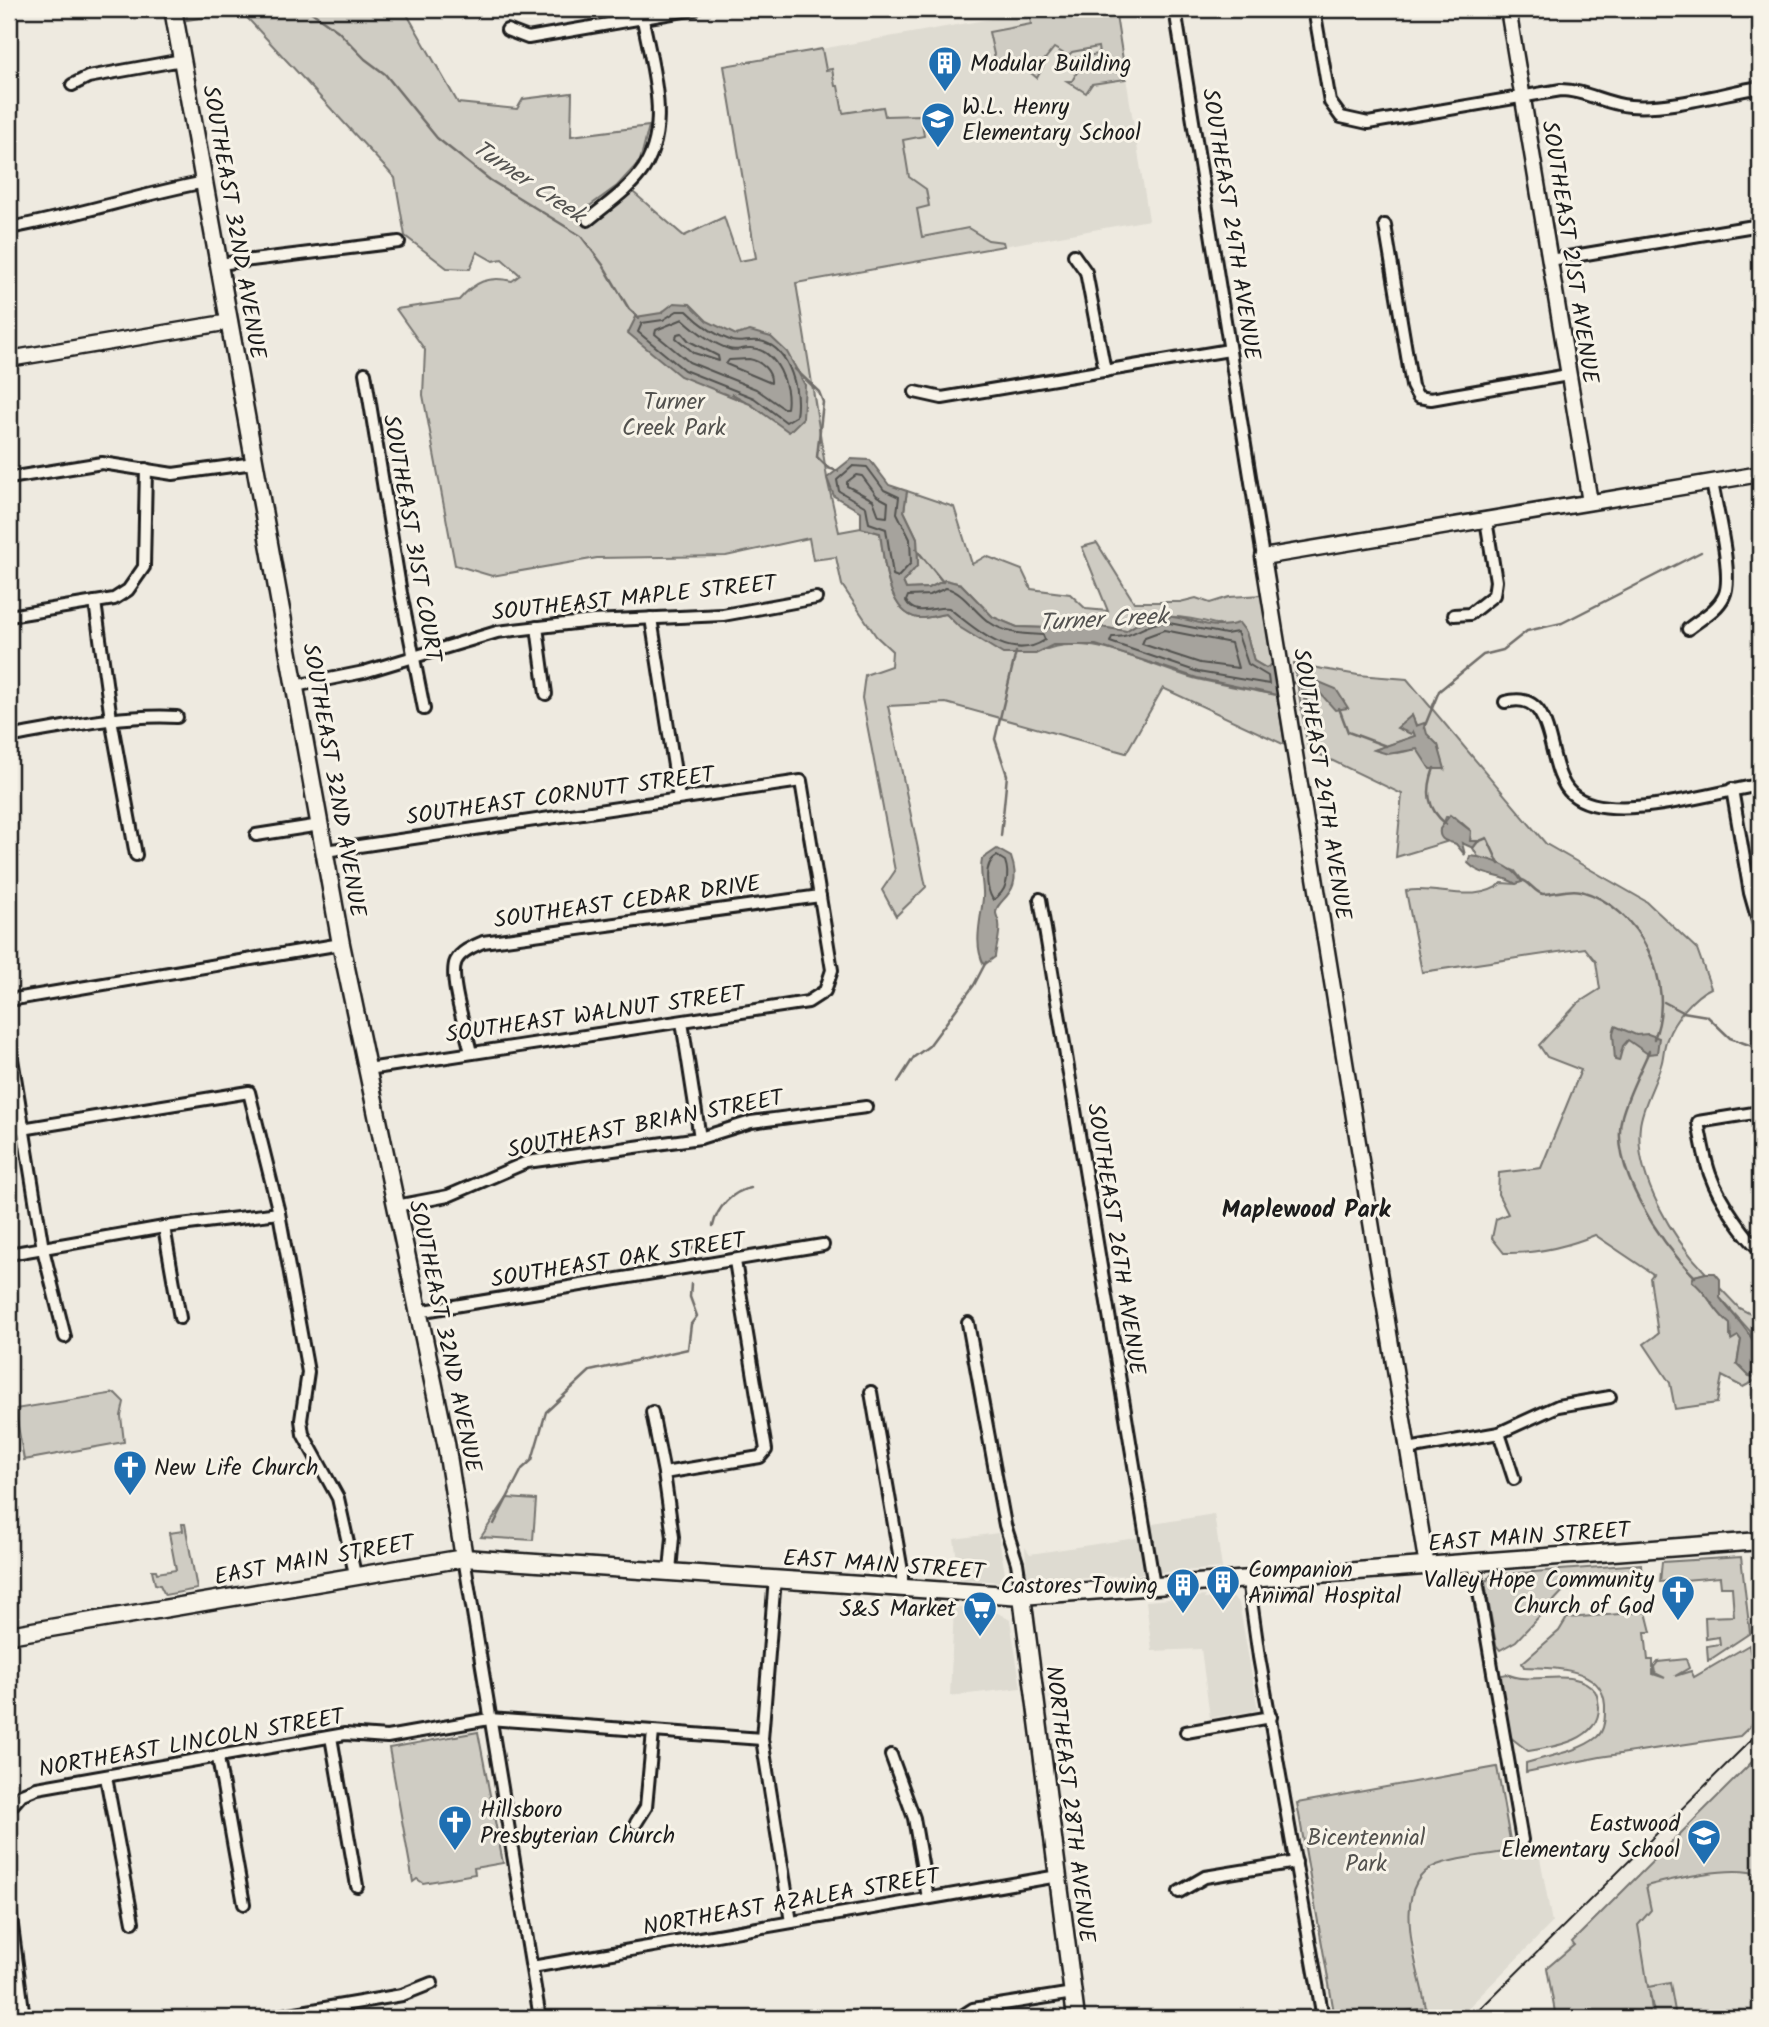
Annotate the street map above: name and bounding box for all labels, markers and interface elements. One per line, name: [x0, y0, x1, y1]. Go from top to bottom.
building icon: Modular Building: [926, 44, 964, 93]
place label: Modular Building: [970, 47, 1131, 83]
street label: SOUTHEAST 32ND AVENUE: [191, 83, 275, 363]
street label: SOUTHEAST 24TH AVENUE: [1191, 86, 1269, 363]
place label: W.L. Henry Elementary School: [962, 90, 1141, 152]
school or university icon: W.L. Henry Elementary School: [919, 100, 957, 149]
street label: SOUTHEAST 21ST AVENUE: [1530, 118, 1608, 387]
water label: Turner Creek: [464, 130, 595, 236]
park label: Turner Creek Park: [622, 385, 726, 447]
street label: SOUTHEAST 31ST COURT: [372, 412, 451, 666]
street label: SOUTHEAST MAPLE STREET: [490, 566, 780, 632]
water label: Turner Creek: [1038, 597, 1172, 643]
street label: SOUTHEAST 32ND AVENUE: [291, 641, 375, 921]
street label: SOUTHEAST 24TH AVENUE: [1282, 646, 1360, 923]
street label: SOUTHEAST CORNUTT STREET: [404, 757, 718, 836]
street label: SOUTHEAST CEDAR DRIVE: [492, 866, 763, 940]
street label: SOUTHEAST WALNUT STREET: [443, 976, 749, 1054]
street label: SOUTHEAST BRIAN STREET: [504, 1080, 788, 1169]
street label: SOUTHEAST 26TH AVENUE: [1076, 1101, 1154, 1378]
district label: Maplewood Park: [1222, 1191, 1391, 1230]
street label: SOUTHEAST 32ND AVENUE: [398, 1197, 491, 1476]
street label: SOUTHEAST OAK STREET: [489, 1223, 750, 1299]
church icon: New Life Church: [111, 1448, 149, 1497]
place label: New Life Church: [154, 1451, 318, 1487]
street label: EAST MAIN STREET: [1427, 1513, 1633, 1563]
street label: EAST MAIN STREET: [212, 1525, 419, 1596]
street label: EAST MAIN STREET: [782, 1541, 988, 1591]
place label: Companion Animal Hospital: [1248, 1553, 1401, 1615]
building icon: Companion Animal Hospital: [1204, 1563, 1242, 1612]
place label: Valley Hope Community Church of God: [1424, 1563, 1655, 1625]
building icon: Castores Towing: [1164, 1566, 1202, 1615]
place label: Castores Towing: [1000, 1569, 1158, 1605]
church icon: Valley Hope Community Church of God: [1659, 1573, 1697, 1622]
supermarket icon: S&S Market: [961, 1589, 999, 1638]
place label: S&S Market: [840, 1592, 957, 1628]
street label: NORTHEAST 28TH AVENUE: [1034, 1664, 1104, 1945]
street label: NORTHEAST LINCOLN STREET: [36, 1699, 349, 1789]
place label: Hillsboro Presbyterian Church: [480, 1793, 675, 1855]
church icon: Hillsboro Presbyterian Church: [436, 1803, 474, 1852]
place label: Eastwood Elementary School: [1501, 1807, 1681, 1869]
school or university icon: Eastwood Elementary School: [1685, 1817, 1723, 1866]
park label: Bicentennial Park: [1307, 1821, 1426, 1883]
street label: NORTHEAST AZALEA STREET: [640, 1859, 944, 1947]

